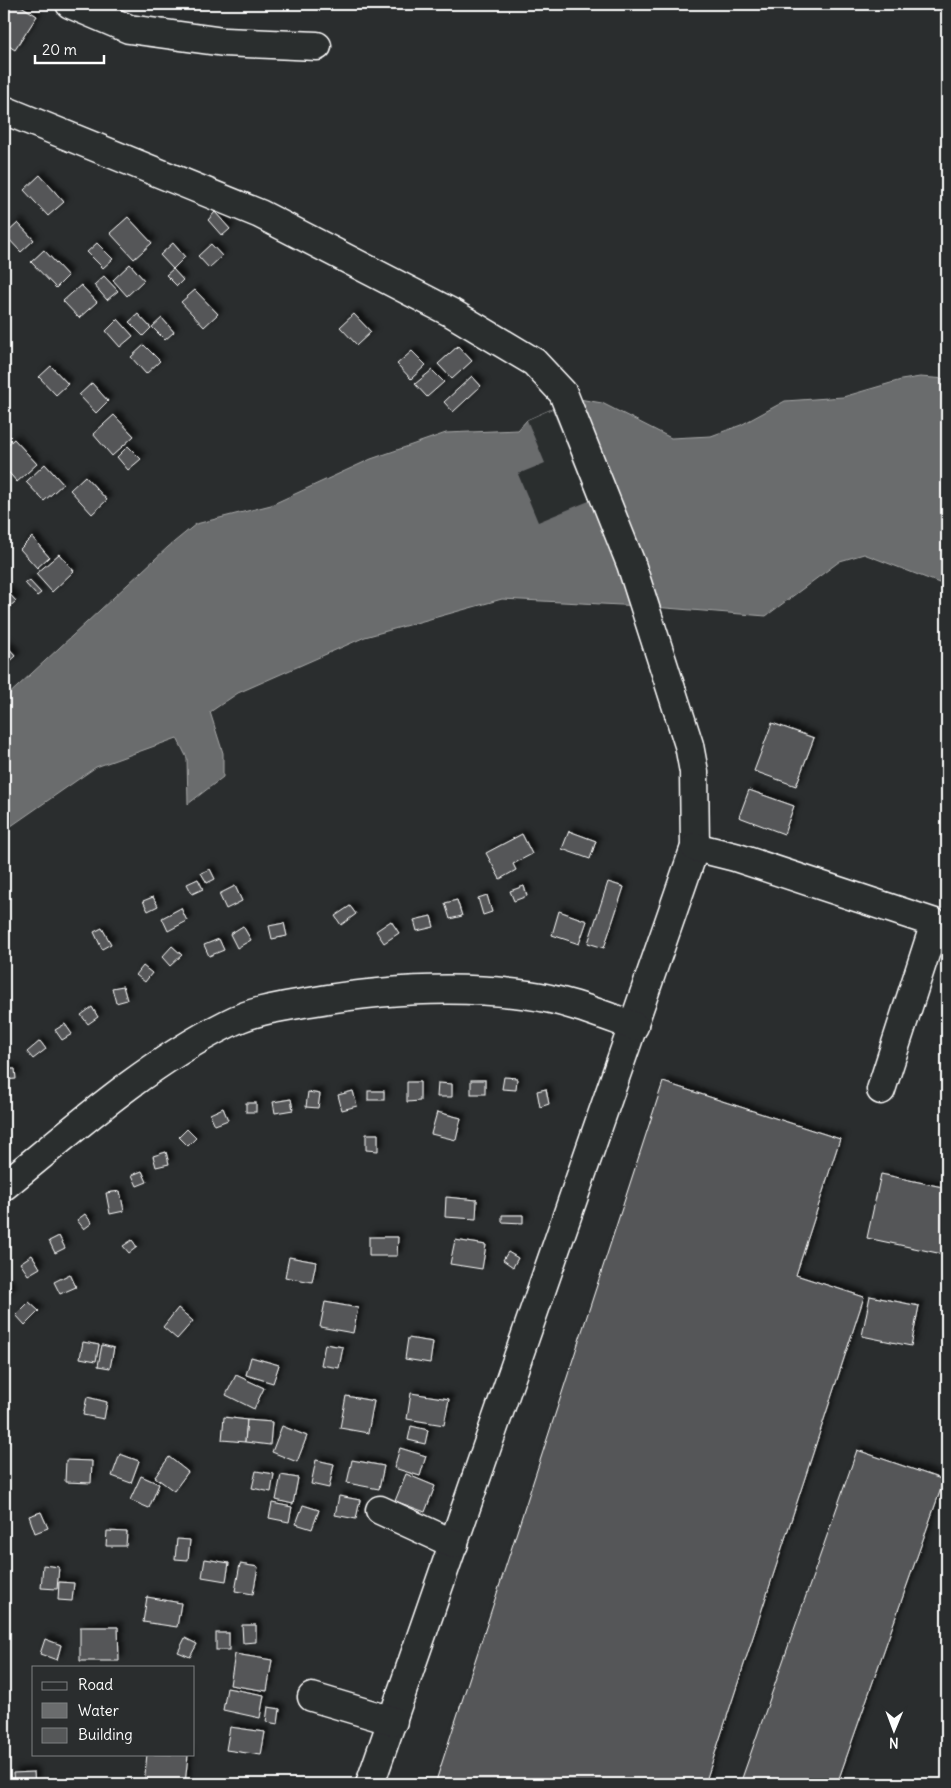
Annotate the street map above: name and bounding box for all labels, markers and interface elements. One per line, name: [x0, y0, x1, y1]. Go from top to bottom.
scale bar: [35, 32, 104, 64]
text: 20 m: [42, 40, 77, 59]
legend: [32, 1666, 195, 1756]
text: Road: [78, 1675, 113, 1694]
text: Water: [78, 1701, 119, 1720]
north arrow: [868, 1706, 918, 1756]
text: Building: [78, 1725, 133, 1744]
text: N: [889, 1734, 899, 1752]

